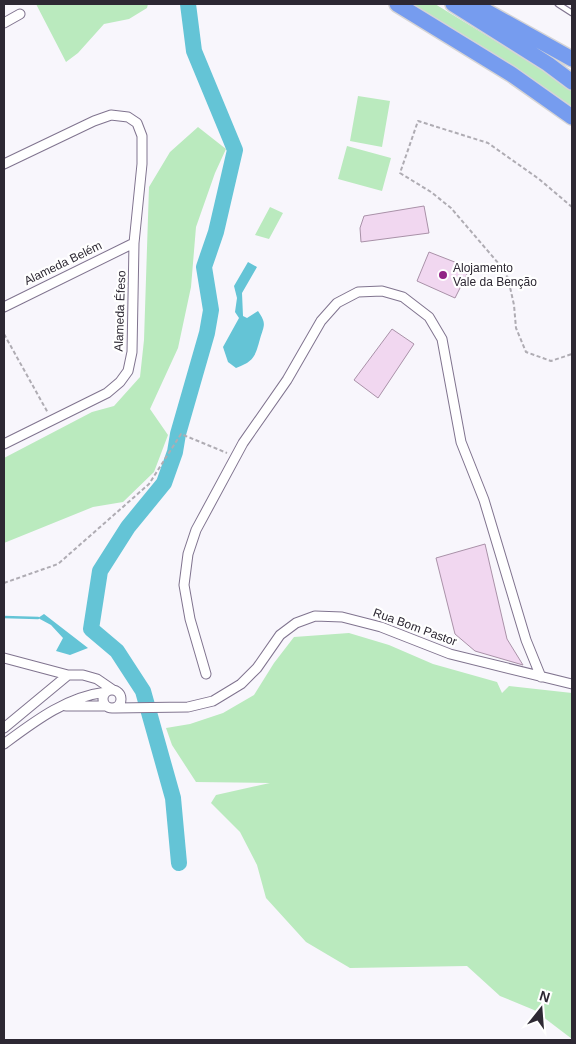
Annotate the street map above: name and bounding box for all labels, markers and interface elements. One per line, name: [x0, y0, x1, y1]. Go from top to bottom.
street label: Alameda Belém: [22, 238, 104, 288]
place label: Alojamento Vale da Benção: [453, 261, 537, 289]
marker: Alojamento Vale da Benção: [437, 269, 449, 281]
street label: Alameda Éfeso: [111, 270, 128, 352]
street label: Rua Bom Pastor: [371, 605, 459, 649]
north arrow: [516, 984, 566, 1034]
text: N: [538, 987, 552, 1006]

